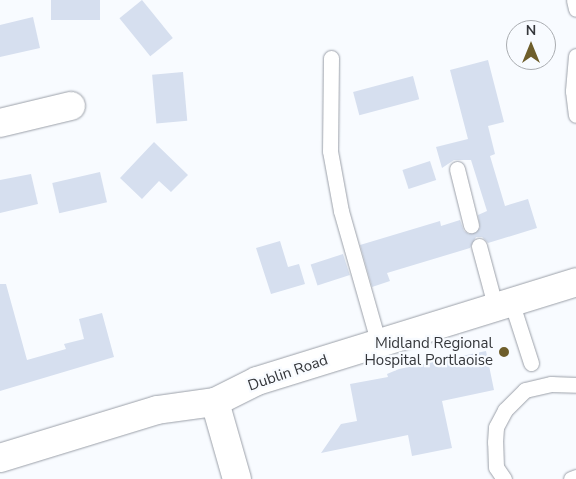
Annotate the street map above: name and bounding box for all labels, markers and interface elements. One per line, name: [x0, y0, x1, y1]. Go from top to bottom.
north arrow: [506, 20, 556, 70]
text: N: [526, 21, 536, 40]
place label: Midland Regional Hospital Portlaoise: [364, 334, 493, 369]
marker: Midland Regional Hospital Portlaoise: [497, 345, 511, 359]
street label: Dublin Road: [246, 351, 330, 395]

